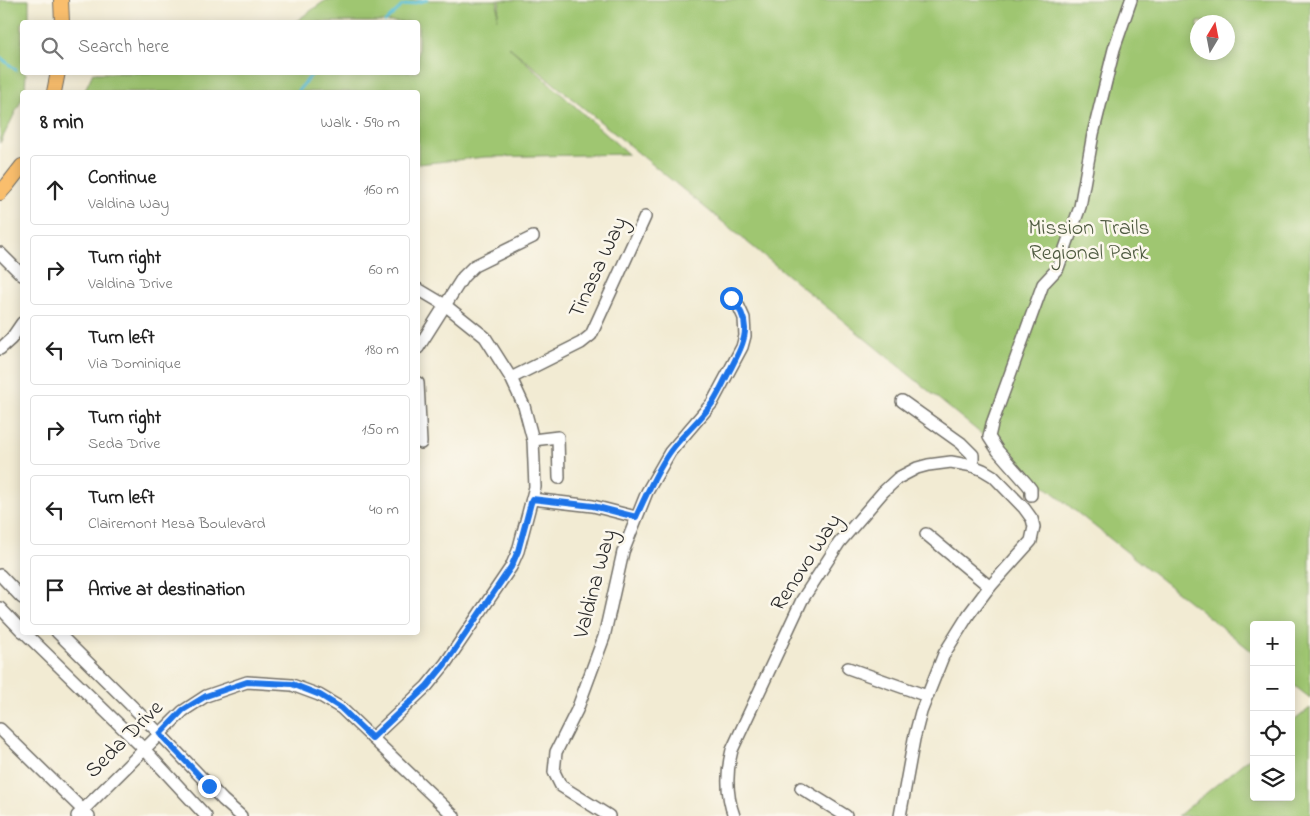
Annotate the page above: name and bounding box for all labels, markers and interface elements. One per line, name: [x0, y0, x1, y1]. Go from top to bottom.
north arrow: [1190, 15, 1235, 60]
search box: [20, 20, 420, 75]
icon: search: [38, 34, 66, 62]
text: Search here: [78, 34, 169, 61]
text: 8 min: [40, 108, 84, 138]
text: Walk · 590 m: [321, 111, 400, 135]
text: Continue: [88, 165, 156, 192]
icon: ahead: [41, 176, 69, 204]
text: 160 m: [364, 178, 399, 202]
text: Valdina Way: [88, 192, 169, 216]
street label: Tinasa Way: [561, 212, 637, 325]
park label: Mission Trails Regional Park: [1028, 213, 1150, 271]
text: Turn right: [88, 245, 161, 272]
icon: right: [41, 256, 69, 284]
text: 60 m: [369, 258, 399, 282]
text: Valdina Drive: [88, 272, 173, 296]
route start: [720, 287, 743, 310]
text: Turn left: [88, 325, 155, 352]
icon: left: [41, 336, 69, 364]
text: 180 m: [365, 338, 399, 362]
text: Via Dominique: [88, 352, 181, 376]
text: Turn right: [88, 405, 161, 432]
icon: right: [41, 416, 69, 444]
text: 150 m: [361, 418, 399, 442]
text: Seda Drive: [88, 432, 160, 456]
text: Turn left: [88, 485, 155, 512]
icon: left: [41, 496, 69, 524]
text: 40 m: [369, 498, 399, 522]
street label: Renovo Way: [763, 508, 851, 619]
text: Clairemont Mesa Boulevard: [88, 512, 266, 536]
street label: Valdina Way: [566, 526, 627, 643]
icon: arrive: [41, 576, 69, 604]
text: Arrive at destination: [88, 577, 245, 604]
map controls: [1250, 621, 1295, 801]
button: +: [1250, 621, 1295, 666]
button: −: [1250, 666, 1295, 711]
street label: Seda Drive: [78, 693, 172, 787]
button: locate: [1250, 711, 1295, 756]
button: layers: [1250, 756, 1295, 801]
route end: [198, 775, 221, 798]

